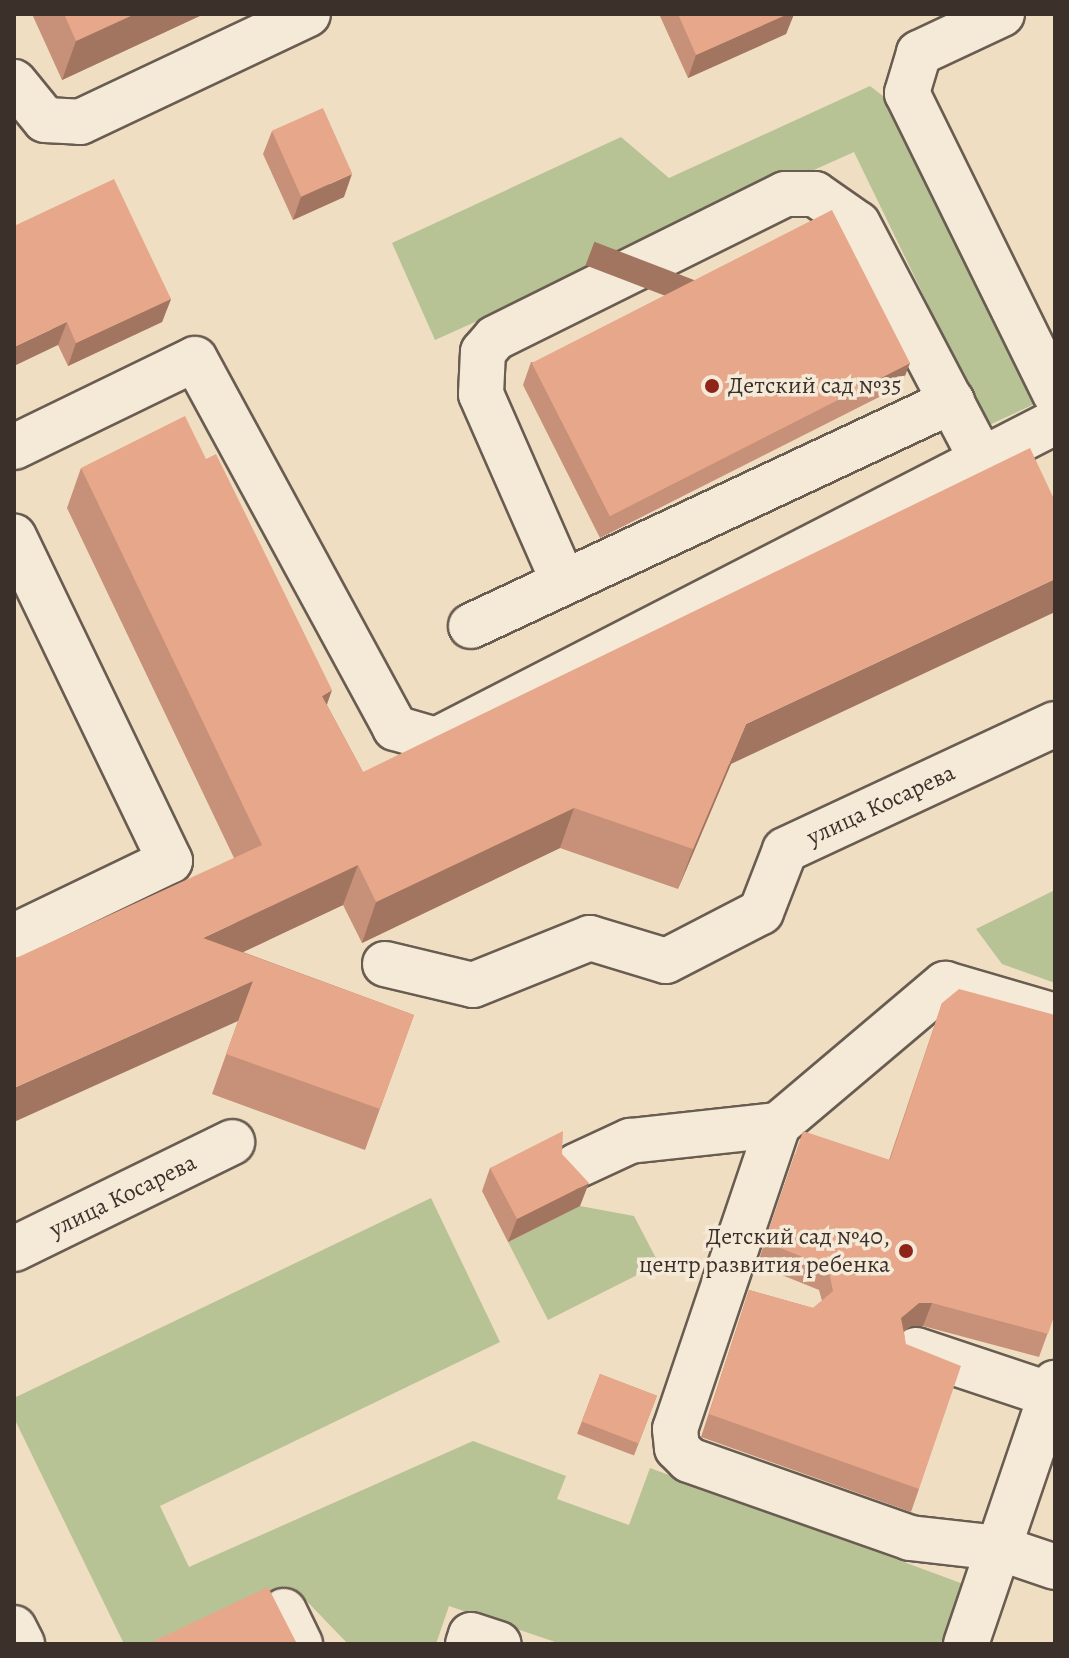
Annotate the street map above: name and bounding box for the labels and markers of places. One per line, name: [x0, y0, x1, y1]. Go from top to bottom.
place label: Детский сад №35: [728, 372, 902, 400]
marker: Детский сад №35: [703, 377, 721, 395]
place label: Детский сад №40, центр развития ребенка: [639, 1223, 890, 1279]
marker: Детский сад №40, центр развития ребенка: [897, 1242, 915, 1260]

